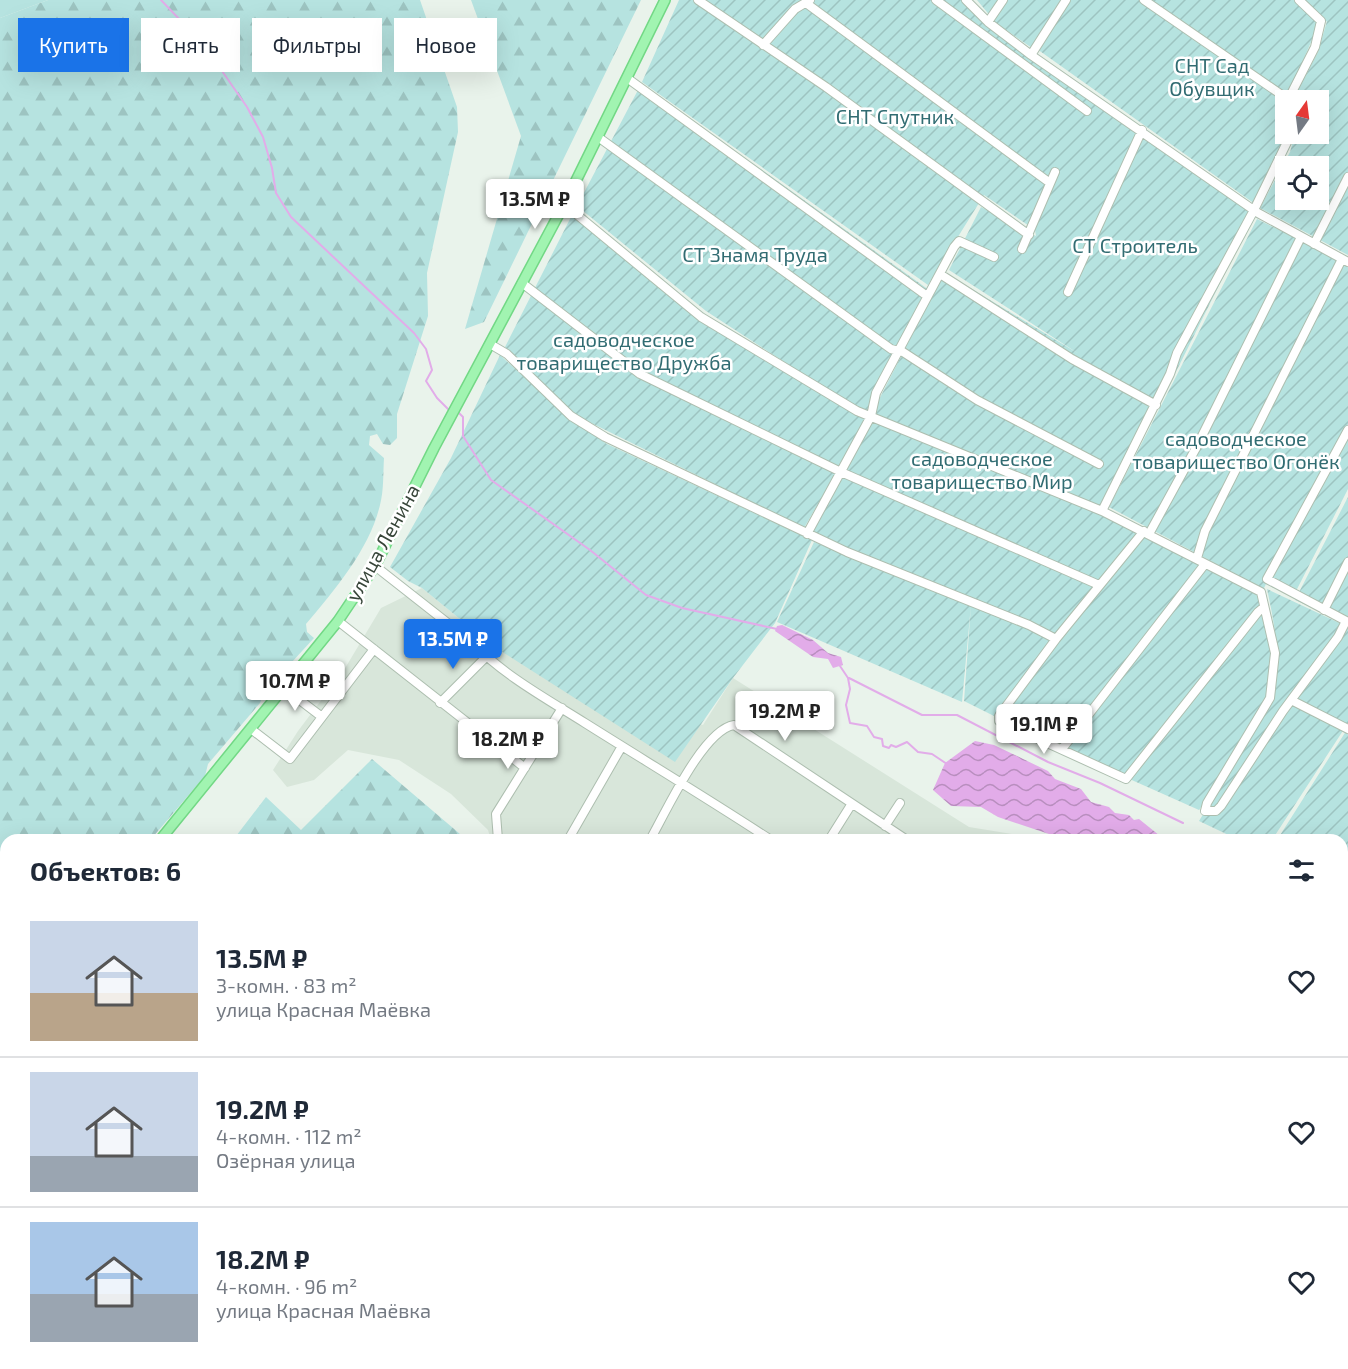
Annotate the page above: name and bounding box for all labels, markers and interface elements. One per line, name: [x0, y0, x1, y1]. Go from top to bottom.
chip: Купить: [18, 18, 129, 72]
chip: Снять: [141, 18, 240, 72]
chip: Фильтры: [252, 18, 382, 72]
chip: Новое: [394, 18, 497, 72]
park label: СНТ Сад Обувщик: [1169, 53, 1255, 101]
north arrow: [1275, 90, 1329, 144]
map controls: [1275, 90, 1329, 210]
park label: СНТ Спутник: [836, 104, 954, 129]
button: locate: [1275, 156, 1329, 210]
pin: 13.5M ₽: [480, 179, 590, 230]
text: 13.5M ₽: [500, 186, 570, 210]
park label: СТ Строитель: [1072, 233, 1198, 257]
park label: СТ Знамя Труда: [682, 242, 828, 267]
park label: садоводческое товарищество Дружба: [517, 327, 731, 375]
park label: садоводческое товарищество Огонёк: [1132, 426, 1340, 473]
park label: садоводческое товарищество Мир: [891, 446, 1073, 493]
street label: улица Ленина: [340, 480, 425, 606]
pin: 13.5M ₽: [398, 619, 508, 670]
text: 13.5M ₽: [418, 626, 488, 650]
pin: 10.7M ₽: [240, 661, 350, 712]
text: 10.7M ₽: [260, 668, 330, 692]
pin: 19.2M ₽: [730, 691, 840, 742]
text: 19.2M ₽: [749, 698, 821, 722]
pin: 19.1M ₽: [989, 704, 1099, 755]
text: 19.1M ₽: [1010, 711, 1078, 735]
pin: 18.2M ₽: [453, 719, 563, 770]
text: 18.2M ₽: [472, 726, 544, 750]
icon: filters: [1285, 854, 1318, 887]
text: Объектов: 6: [30, 855, 181, 886]
text: 13.5M ₽: [216, 942, 307, 973]
icon: home: [78, 945, 150, 1017]
icon: heart: [1285, 965, 1318, 998]
text: 3-комн. · 83 m²: [216, 973, 357, 997]
text: улица Красная Маёвка: [216, 997, 431, 1021]
text: 19.2M ₽: [216, 1093, 309, 1124]
icon: home: [78, 1096, 150, 1168]
icon: heart: [1285, 1116, 1318, 1149]
text: 4-комн. · 112 m²: [216, 1124, 362, 1148]
text: Озёрная улица: [216, 1148, 356, 1172]
text: 18.2M ₽: [216, 1243, 310, 1274]
icon: home: [78, 1246, 150, 1318]
icon: heart: [1285, 1266, 1318, 1299]
text: 4-комн. · 96 m²: [216, 1274, 357, 1298]
text: улица Красная Маёвка: [216, 1298, 431, 1322]

